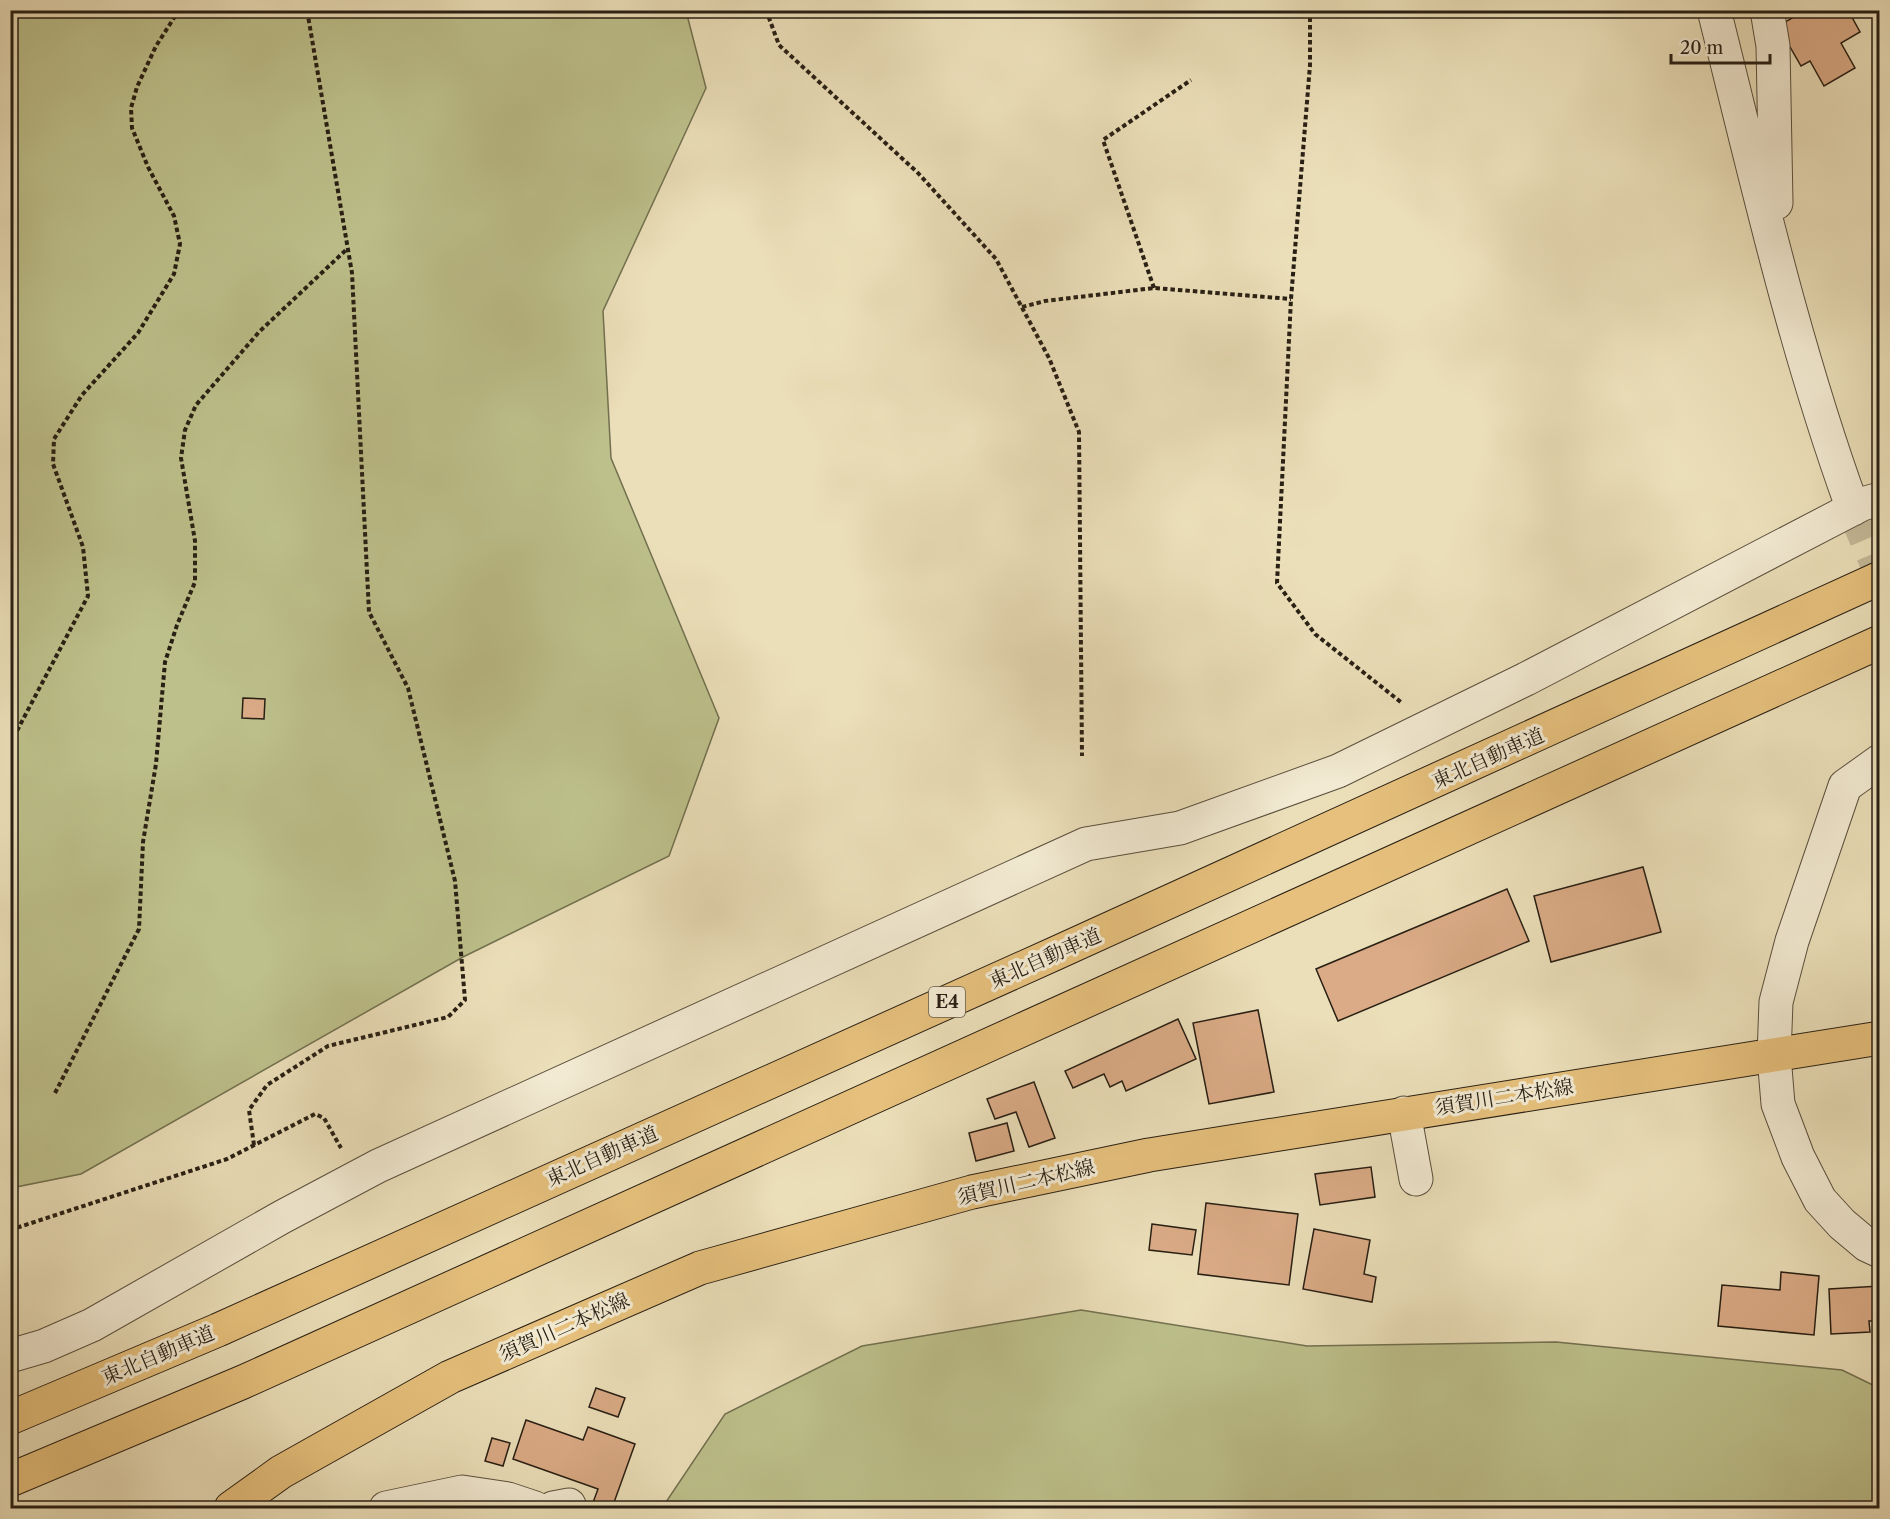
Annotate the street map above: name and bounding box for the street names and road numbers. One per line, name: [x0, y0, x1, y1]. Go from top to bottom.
street label: 東北自動車道: [1428, 723, 1548, 793]
street label: 東北自動車道: [985, 923, 1105, 993]
road number: E4: [929, 987, 965, 1017]
street label: 須賀川二本松線: [1433, 1074, 1575, 1120]
street label: 東北自動車道: [542, 1121, 662, 1191]
street label: 須賀川二本松線: [955, 1155, 1097, 1209]
street label: 須賀川二本松線: [495, 1288, 633, 1366]
street label: 東北自動車道: [98, 1321, 218, 1389]

